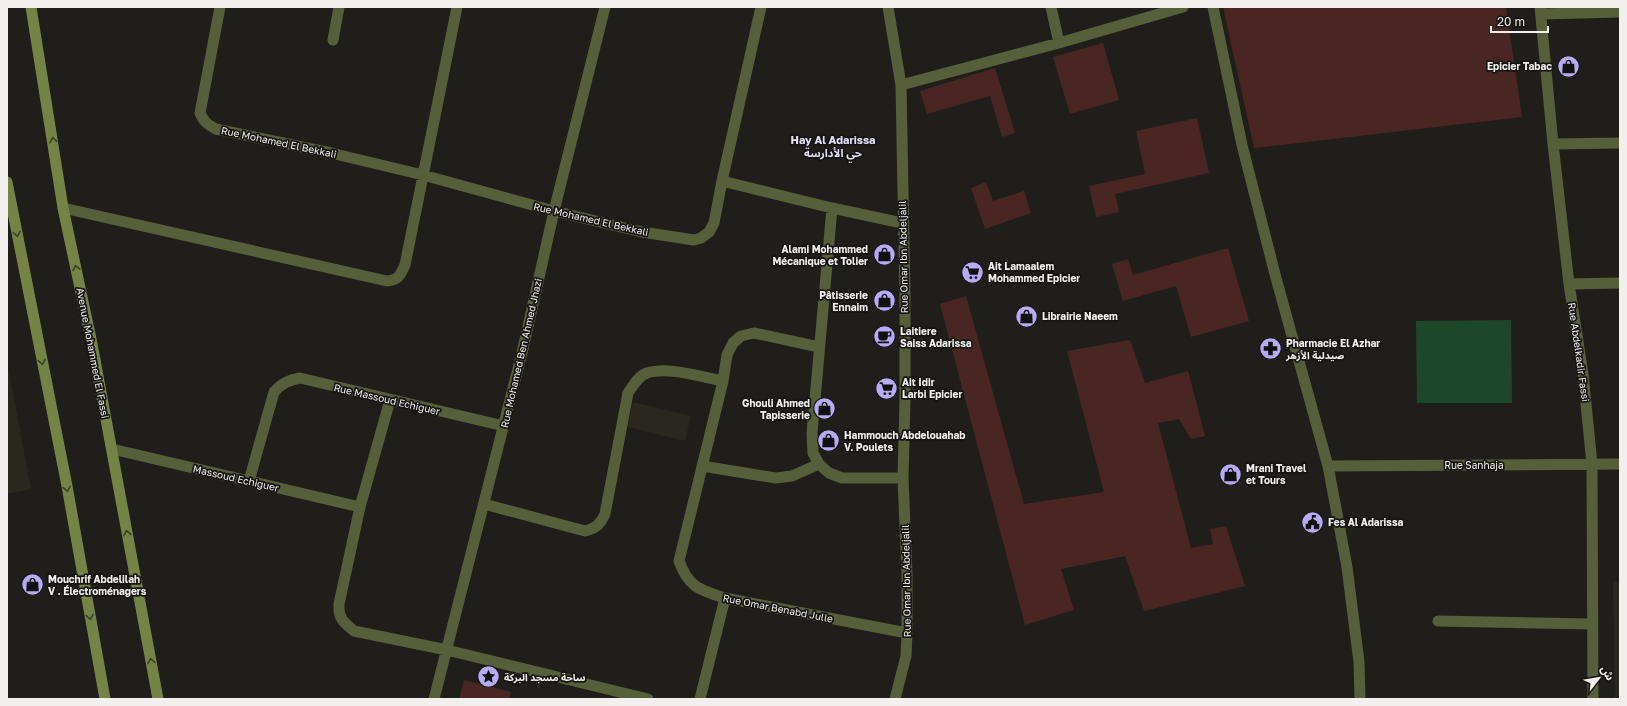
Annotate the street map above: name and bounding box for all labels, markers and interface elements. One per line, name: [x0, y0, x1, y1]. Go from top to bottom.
scale bar: [1491, 8, 1548, 34]
text: 20 m: [1497, 14, 1525, 29]
shop icon: Epicier Tabac: [1555, 53, 1581, 79]
place label: Epicier Tabac: [1487, 60, 1552, 72]
street label: Rue Mohamed El Bekkali: [220, 124, 338, 160]
district label: Hay Al Adarissa حي الأدارسة: [791, 133, 875, 163]
one-way arrow: [49, 137, 57, 143]
street label: Rue Mohamed El Bekkali: [532, 200, 650, 238]
street label: Rue Omar Ibn Abdeljalil: [896, 201, 910, 313]
one-way arrow: [12, 231, 20, 237]
shop icon: Alami Mohammed Mécanique et Tolier: [871, 242, 897, 268]
place label: Alami Mohammed Mécanique et Tolier: [772, 243, 868, 267]
supermarket icon: Ait Lamaalem Mohammed Epicier: [960, 259, 986, 285]
place label: Ait Lamaalem Mohammed Epicier: [988, 260, 1080, 284]
one-way arrow: [72, 265, 81, 271]
street label: Rue Mohamed Ben Ahmed Jhazi: [498, 277, 544, 429]
street label: Avenue Mohammed El Fassi: [74, 287, 112, 419]
shop icon: Pâtisserie Ennaim: [871, 288, 897, 314]
place label: Pâtisserie Ennaim: [819, 289, 868, 313]
street label: Rue Abdelkadir Fassi: [1566, 302, 1592, 402]
shop icon: Librairie Naeem: [1014, 303, 1040, 329]
place label: Librairie Naeem: [1042, 310, 1118, 322]
cafe icon: Laitiere Saiss Adarissa: [871, 324, 897, 350]
place label: Laitiere Saiss Adarissa: [900, 325, 972, 349]
pharmacy icon: Pharmacie El Azhar صيدلية الأزهر: [1257, 336, 1283, 362]
place label: Pharmacie El Azhar صيدلية الأزهر: [1285, 337, 1380, 362]
one-way arrow: [38, 359, 46, 365]
supermarket icon: Ait Idir Larbi Epicier: [873, 375, 899, 401]
place label: Ait Idir Larbi Epicier: [902, 376, 962, 400]
street label: Rue Massoud Echiguer: [333, 381, 441, 417]
shop icon: Ghouli Ahmed Tapisserie: [812, 396, 838, 422]
place label: Ghouli Ahmed Tapisserie: [742, 397, 810, 421]
shop icon: Hammouch Abdelouahab V. Poulets: [816, 428, 842, 454]
place label: Hammouch Abdelouahab V. Poulets: [844, 429, 966, 453]
street label: Rue Sanhaja: [1444, 459, 1504, 471]
shop icon: Mrani Travel et Tours: [1218, 461, 1244, 487]
street label: Massoud Echiguer: [192, 462, 280, 494]
place label: Mrani Travel et Tours: [1246, 462, 1307, 486]
one-way arrow: [63, 486, 71, 492]
public building icon: Fes Al Adarissa: [1299, 509, 1325, 535]
place label: Fes Al Adarissa: [1328, 516, 1403, 528]
street label: Rue Omar Ibn Abdeljalil: [899, 525, 913, 637]
one-way arrow: [123, 530, 132, 536]
shop icon: Mouchrif Abdelilah V . Électroménagers: [19, 572, 45, 598]
place label: Mouchrif Abdelilah V . Électroménagers: [48, 573, 147, 597]
street label: Rue Omar Benabd Julle: [722, 591, 834, 625]
one-way arrow: [85, 614, 94, 620]
one-way arrow: [147, 658, 155, 664]
north arrow: [1579, 658, 1619, 698]
text: ش: [1598, 663, 1617, 683]
place icon: ساحة مسجد البركة: [475, 664, 501, 690]
place label: ساحة مسجد البركة: [504, 671, 586, 684]

